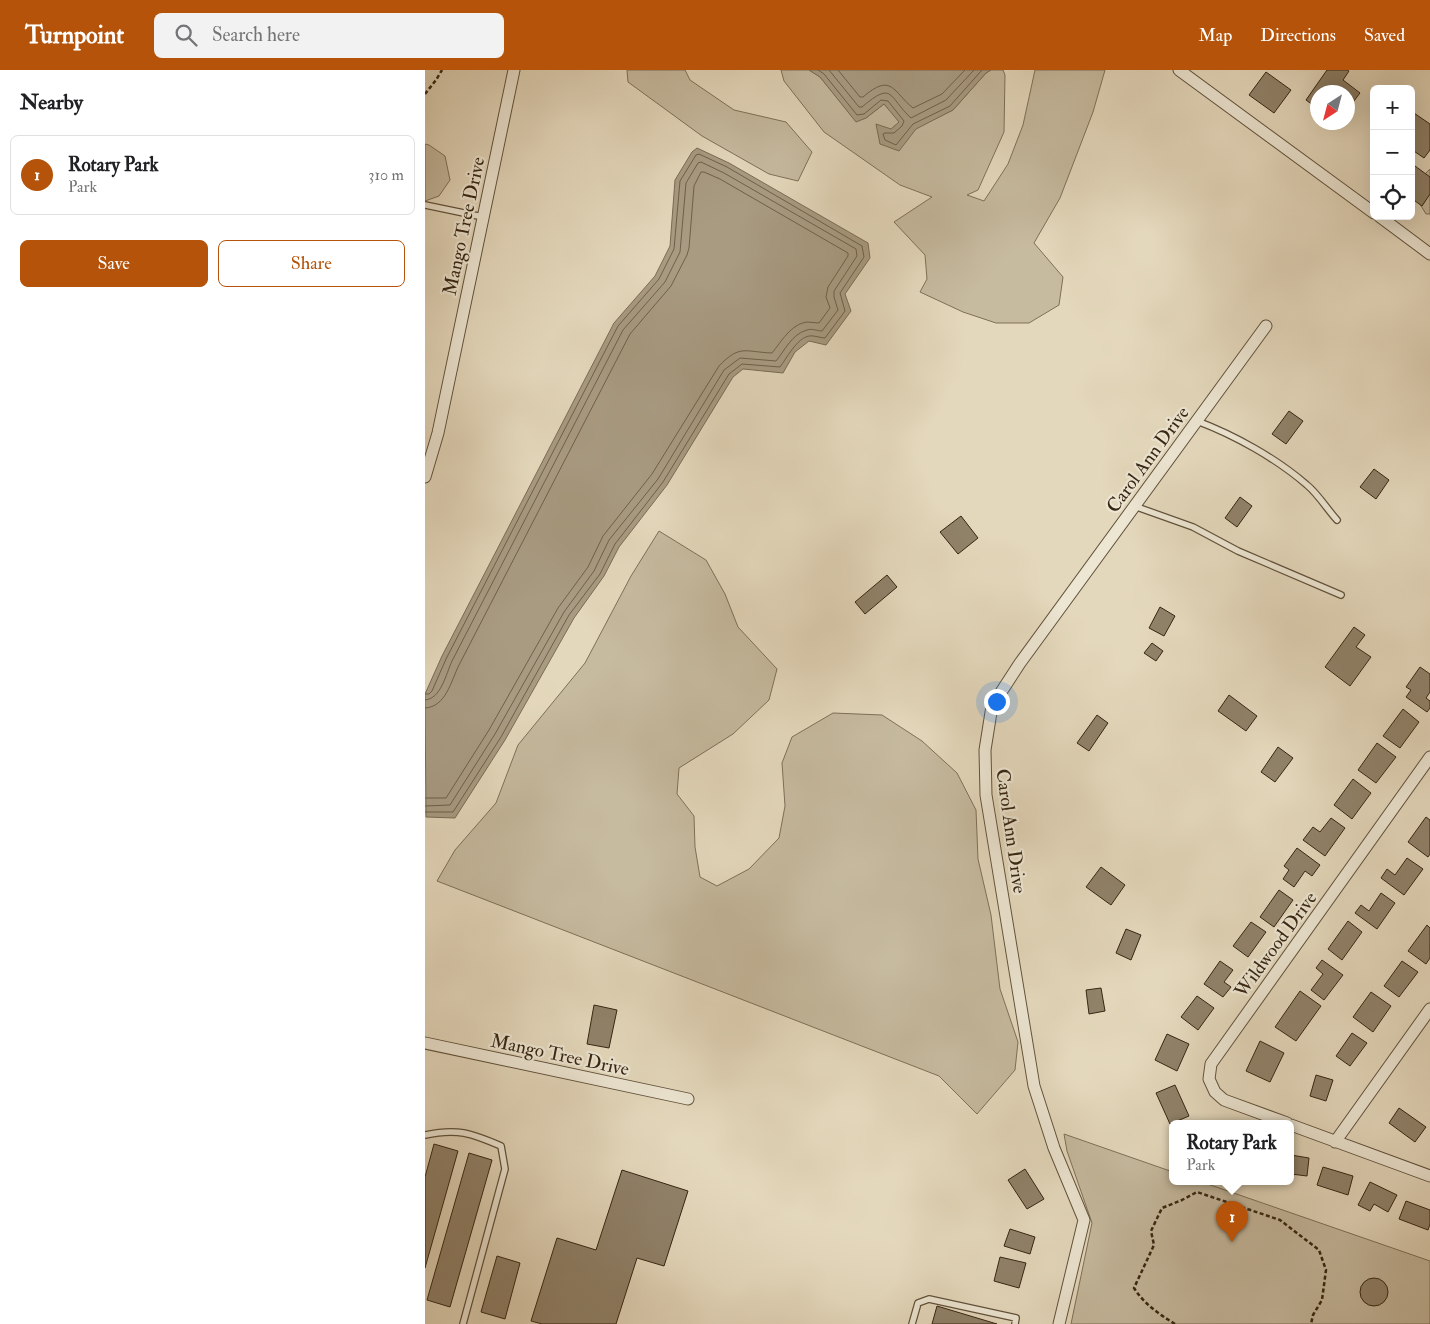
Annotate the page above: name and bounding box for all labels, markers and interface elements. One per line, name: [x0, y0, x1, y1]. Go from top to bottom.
search box: [154, 13, 504, 58]
text: Turnpoint: [25, 20, 124, 51]
icon: search: [172, 21, 200, 49]
text: Search here: [212, 23, 300, 47]
text: Map: [1199, 24, 1232, 47]
text: Directions: [1260, 24, 1336, 47]
text: Saved: [1364, 24, 1405, 47]
north arrow: [1310, 85, 1355, 130]
map controls: [1370, 85, 1415, 220]
button: +: [1370, 85, 1415, 130]
text: Nearby: [20, 89, 83, 116]
button: −: [1370, 130, 1415, 175]
text: Rotary Park: [68, 153, 159, 177]
street label: Mango Tree Drive: [438, 155, 490, 298]
text: 1: [34, 165, 40, 185]
text: 310 m: [368, 165, 404, 185]
button: locate: [1370, 175, 1415, 220]
text: Park: [68, 177, 97, 197]
button: Save: [20, 240, 208, 287]
button: Share: [218, 240, 405, 287]
street label: Carol Ann Drive: [1101, 402, 1195, 518]
your location: [984, 689, 1010, 715]
street label: Carol Ann Drive: [990, 767, 1032, 895]
street label: Wildwood Drive: [1229, 887, 1322, 1003]
street label: Mango Tree Drive: [488, 1029, 631, 1081]
popup: [1169, 1120, 1294, 1185]
text: Rotary Park: [1186, 1131, 1277, 1155]
text: Park: [1186, 1155, 1215, 1175]
pin: 1: [1216, 1201, 1248, 1242]

